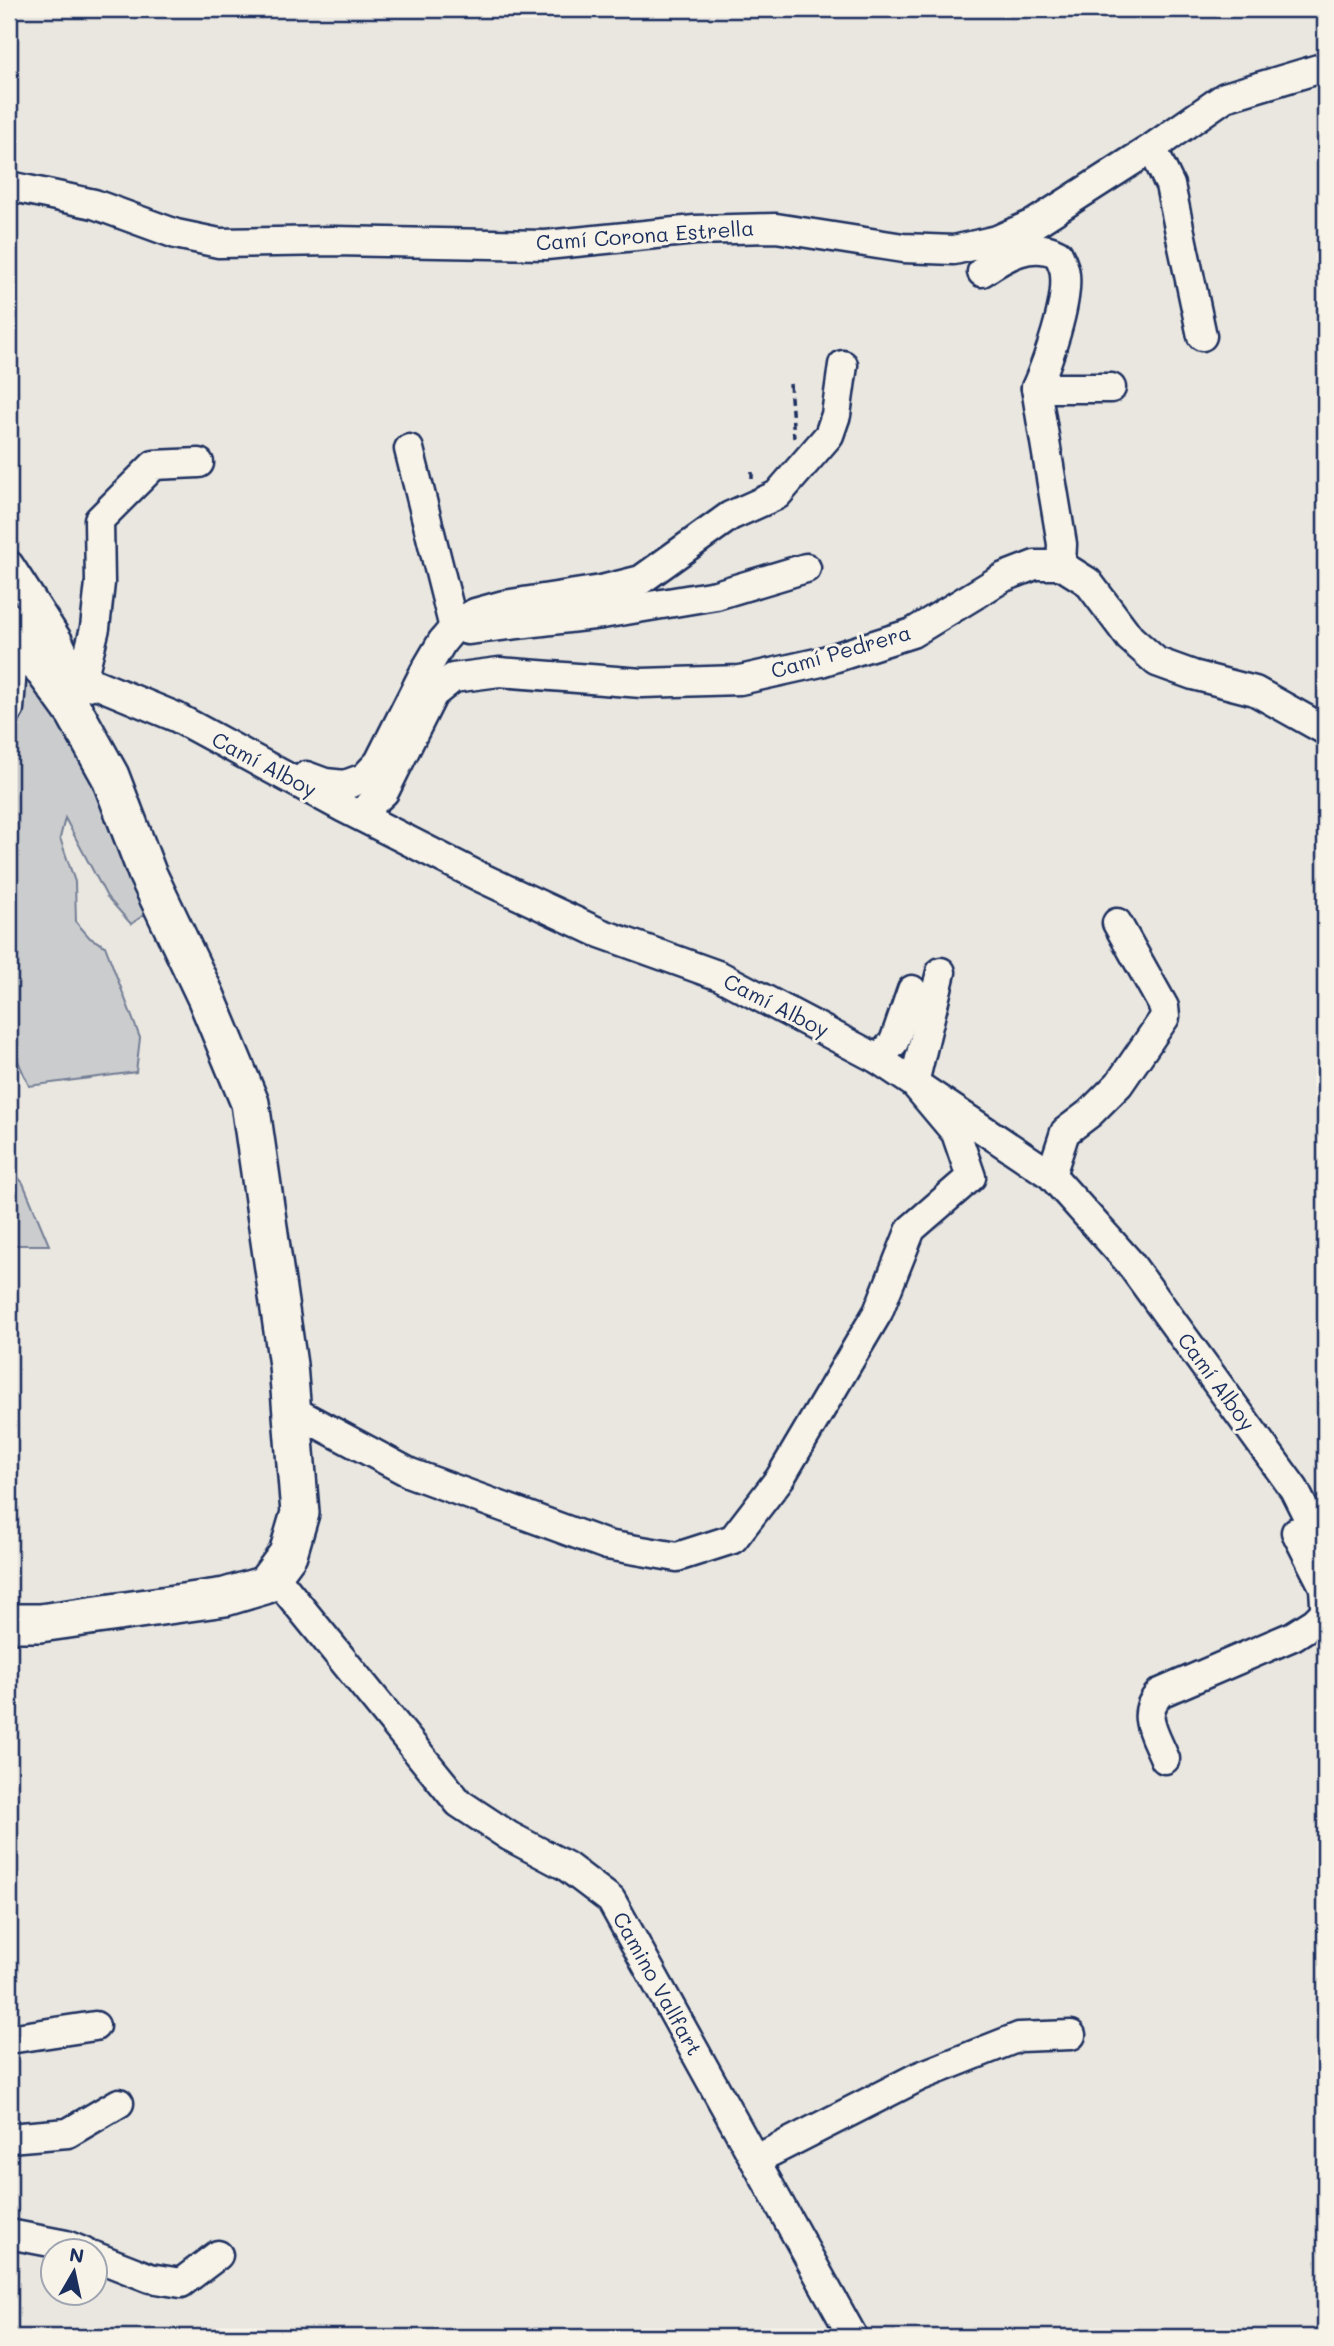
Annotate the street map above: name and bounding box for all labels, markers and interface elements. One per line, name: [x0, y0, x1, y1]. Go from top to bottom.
street label: Camí Corona Estrella: [535, 213, 755, 256]
street label: Camí Pedrera: [767, 618, 914, 683]
street label: Camí Alboy: [208, 725, 322, 803]
street label: Camí Alboy: [719, 967, 834, 1043]
street label: Camí Alboy: [1173, 1327, 1262, 1435]
street label: Camino Vallfart: [608, 1907, 709, 2060]
north arrow: [38, 2238, 108, 2308]
text: N: [68, 2241, 86, 2268]

